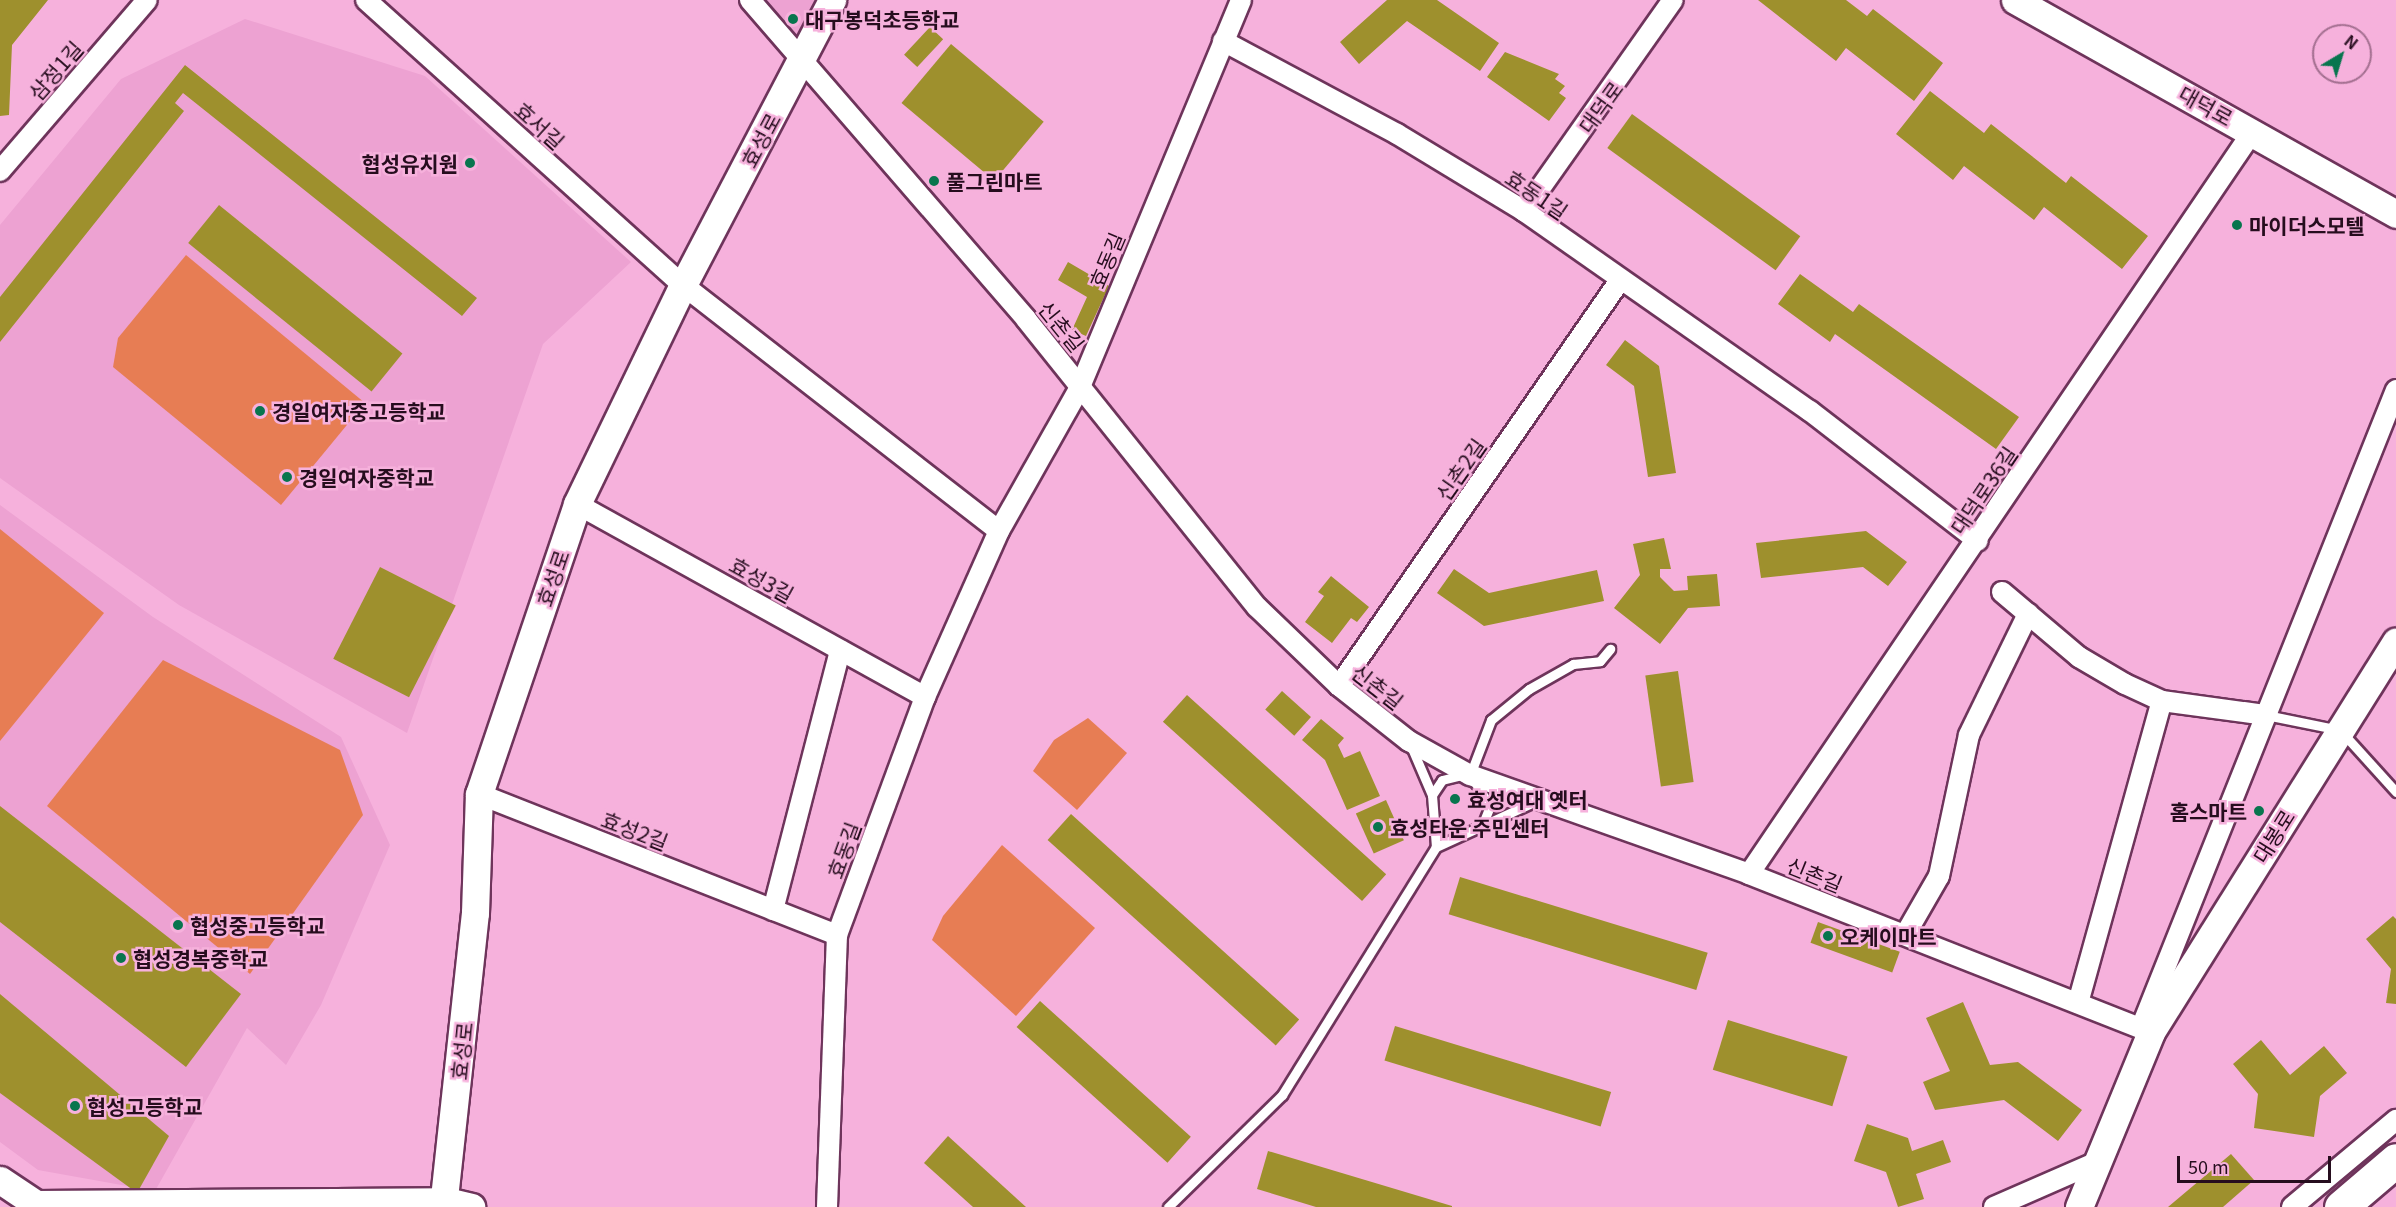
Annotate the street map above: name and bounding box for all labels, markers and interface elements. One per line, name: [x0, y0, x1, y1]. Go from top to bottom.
place label: 대구봉덕초등학교: [805, 6, 960, 32]
marker: 대구봉덕초등학교: [786, 12, 800, 26]
north arrow: [2312, 24, 2372, 84]
text: N: [2340, 28, 2364, 55]
street label: 삼정1길: [23, 35, 87, 105]
street label: 대덕로: [1573, 76, 1627, 138]
street label: 대덕로: [2175, 80, 2237, 130]
street label: 효서길: [510, 96, 570, 154]
street label: 효성로: [735, 108, 785, 172]
place label: 협성유치원: [361, 150, 458, 176]
marker: 협성유치원: [463, 156, 477, 170]
street label: 효동1길: [1501, 164, 1573, 224]
place label: 풀그린마트: [946, 168, 1043, 194]
marker: 풀그린마트: [927, 174, 941, 188]
place label: 마이더스모텔: [2249, 212, 2365, 238]
marker: 마이더스모텔: [2230, 218, 2244, 232]
street label: 효동길: [1083, 228, 1129, 292]
street label: 신촌길: [1034, 296, 1090, 356]
place label: 경일여자중고등학교: [272, 398, 446, 424]
marker: 경일여자중고등학교: [253, 404, 267, 418]
street label: 신촌2길: [1430, 433, 1490, 505]
street label: 대덕로36길: [1944, 441, 2022, 539]
place label: 경일여자중학교: [299, 464, 434, 490]
marker: 경일여자중학교: [280, 470, 294, 484]
street label: 효성로: [531, 546, 573, 610]
street label: 효성3길: [725, 551, 799, 607]
street label: 신촌길: [1347, 658, 1409, 714]
place label: 효성여대 옛터: [1467, 786, 1588, 812]
marker: 효성여대 옛터: [1448, 792, 1462, 806]
place label: 홈스마트: [2170, 798, 2247, 824]
marker: 홈스마트: [2252, 804, 2266, 818]
street label: 대봉로: [2247, 805, 2299, 867]
street label: 효성2길: [598, 806, 672, 854]
place label: 효성타운 주민센터: [1390, 814, 1549, 840]
street label: 효동길: [821, 818, 865, 882]
marker: 효성타운 주민센터: [1371, 820, 1385, 834]
street label: 신촌길: [1783, 851, 1847, 897]
place label: 협성중고등학교: [190, 912, 325, 938]
marker: 협성중고등학교: [171, 918, 185, 932]
place label: 오케이마트: [1840, 923, 1937, 949]
marker: 오케이마트: [1821, 929, 1835, 943]
place label: 협성경복중학교: [133, 945, 268, 971]
marker: 협성경복중학교: [114, 951, 128, 965]
street label: 효성로: [445, 1021, 477, 1081]
place label: 협성고등학교: [87, 1093, 203, 1119]
marker: 협성고등학교: [68, 1099, 82, 1113]
scale bar: [2180, 1144, 2334, 1182]
text: 50 m: [2188, 1153, 2229, 1179]

